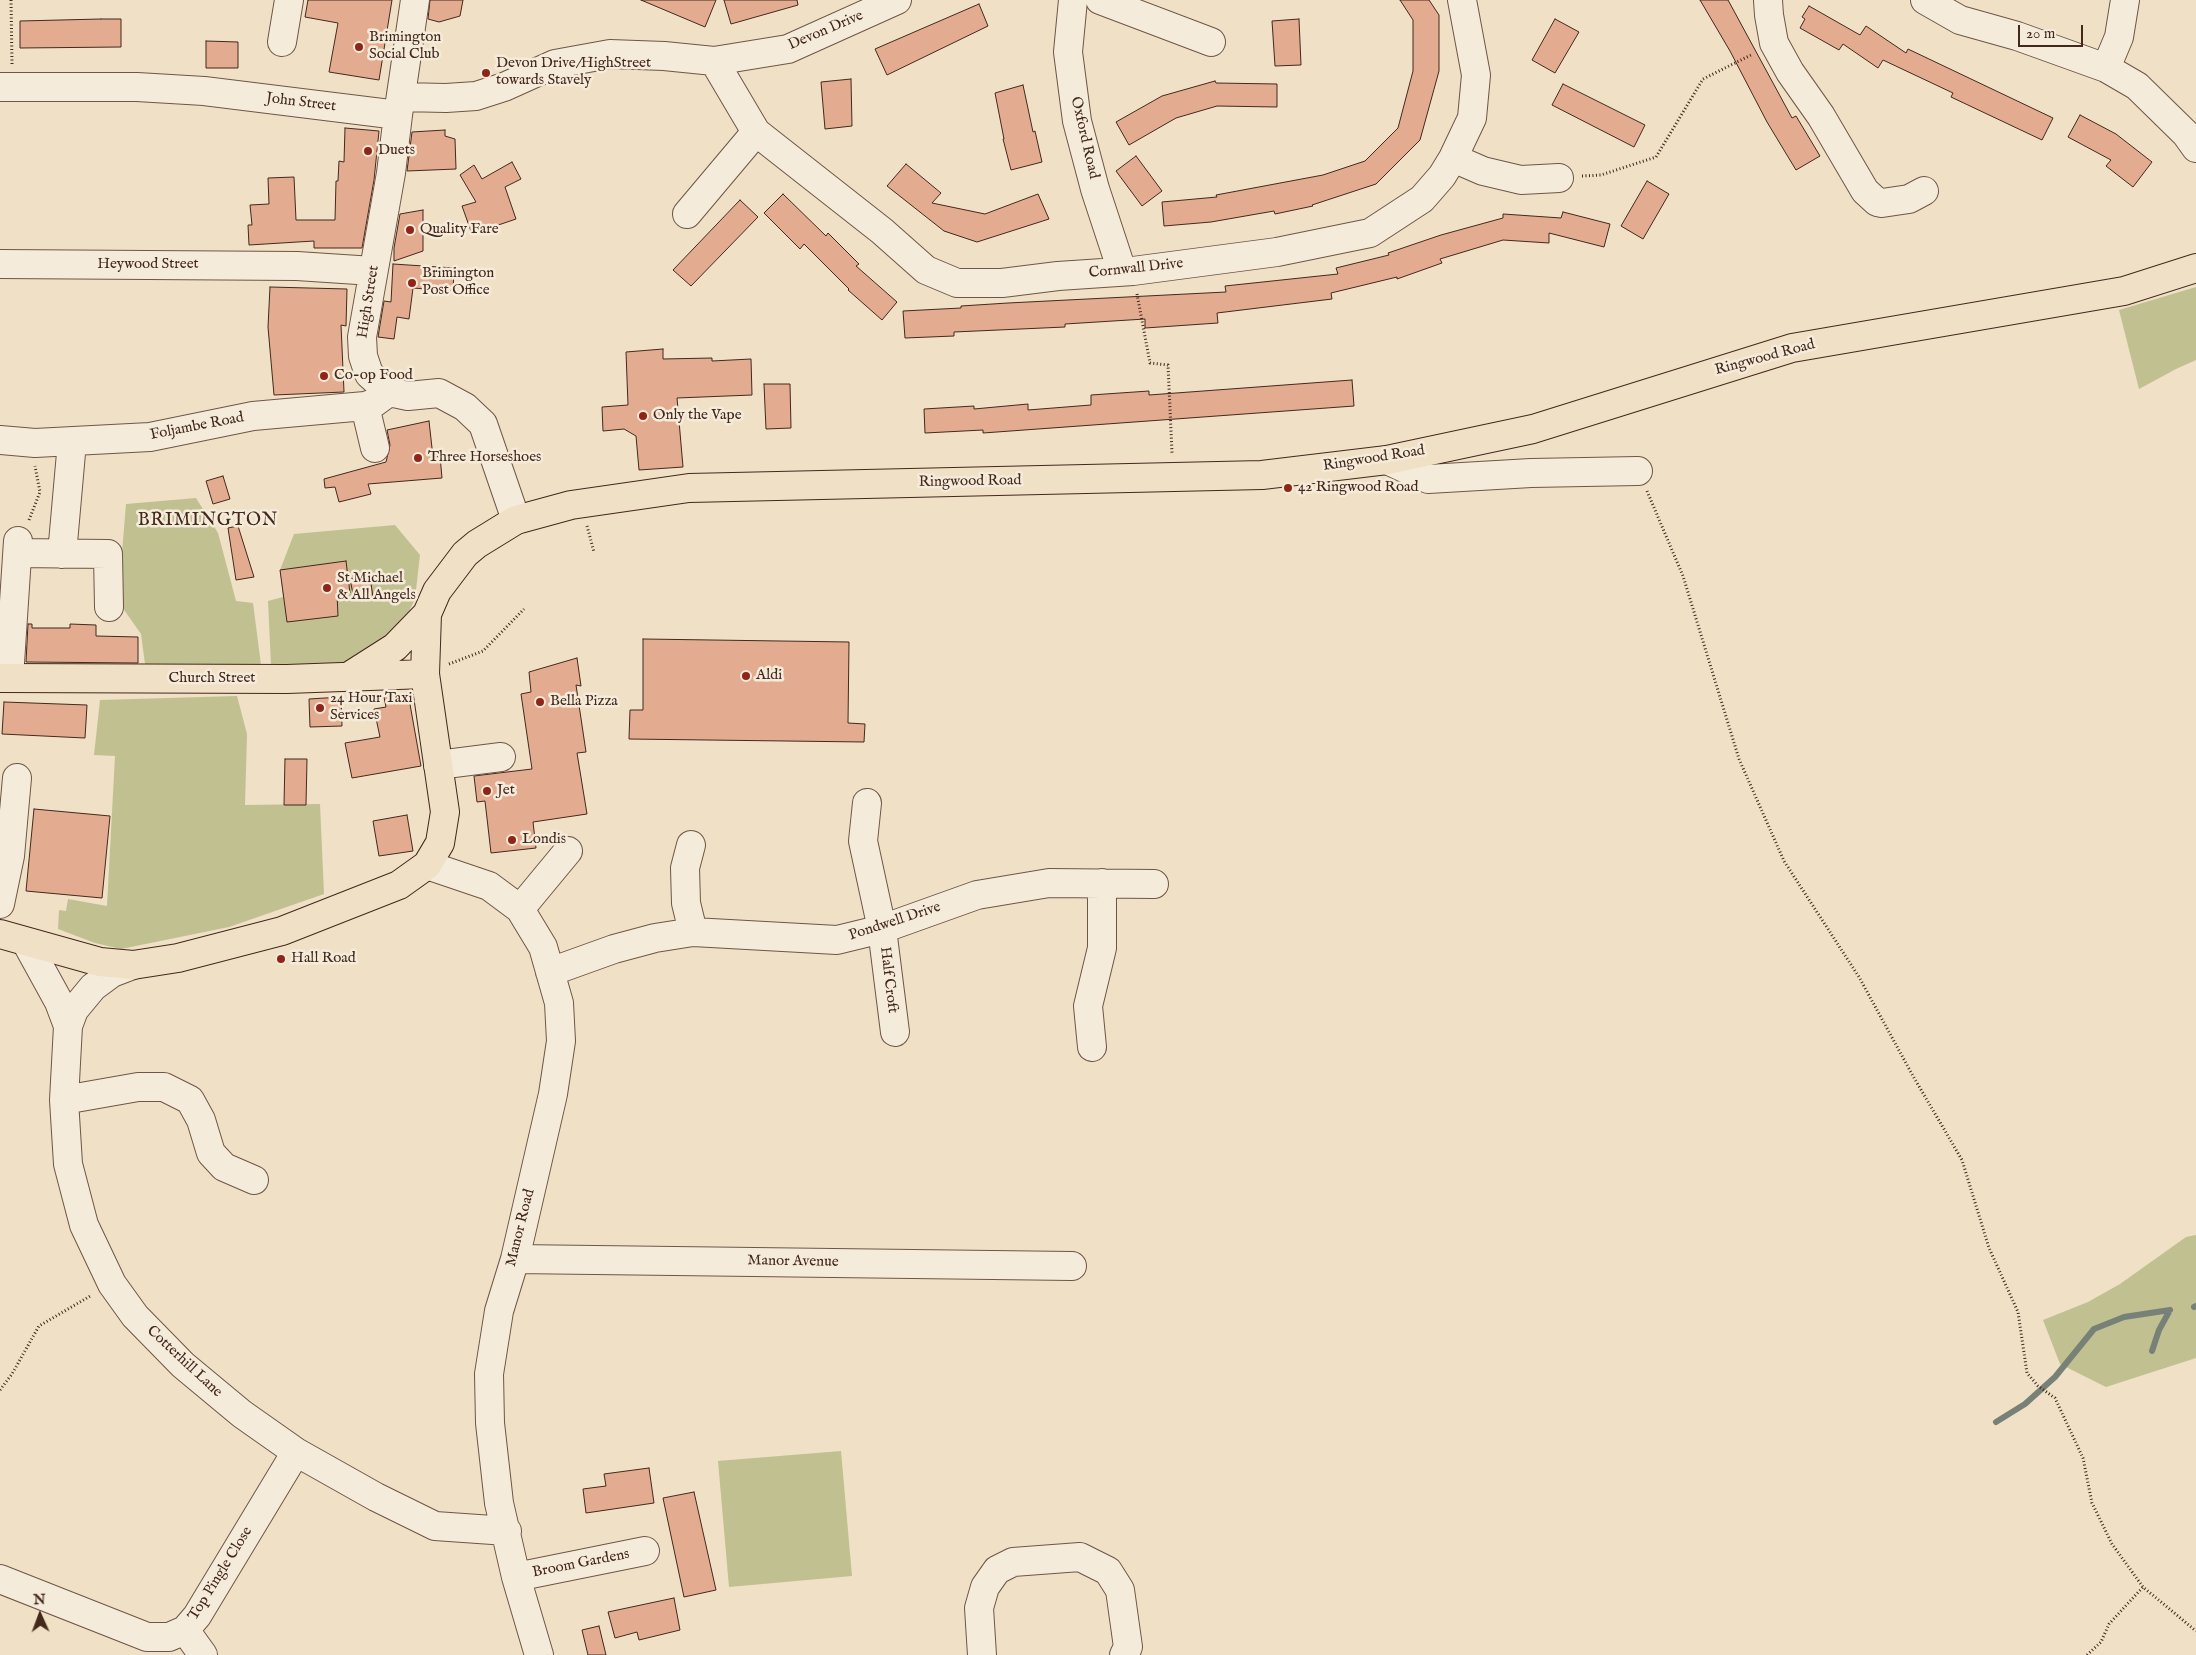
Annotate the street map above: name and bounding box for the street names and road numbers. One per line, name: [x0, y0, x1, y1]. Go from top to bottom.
street label: Devon Drive: [786, 7, 866, 55]
street label: John Street: [265, 90, 337, 116]
street label: Oxford Road: [1066, 95, 1102, 181]
street label: Cornwall Drive: [1088, 255, 1184, 283]
street label: Heywood Street: [97, 256, 199, 274]
street label: High Street: [354, 264, 384, 340]
street label: Ringwood Road: [1713, 336, 1817, 380]
street label: Foljambe Road: [149, 409, 245, 445]
street label: Ringwood Road: [1322, 442, 1426, 476]
street label: Ringwood Road: [918, 472, 1022, 492]
street label: Church Street: [169, 670, 255, 688]
street label: Pondwell Drive: [847, 899, 943, 945]
street label: Half Croft: [875, 946, 901, 1014]
street label: Manor Road: [503, 1187, 539, 1269]
street label: Manor Avenue: [747, 1252, 839, 1272]
street label: Cotterhill Lane: [142, 1322, 226, 1402]
street label: Top Pingle Close: [185, 1524, 257, 1624]
street label: Broom Gardens: [531, 1546, 631, 1582]

